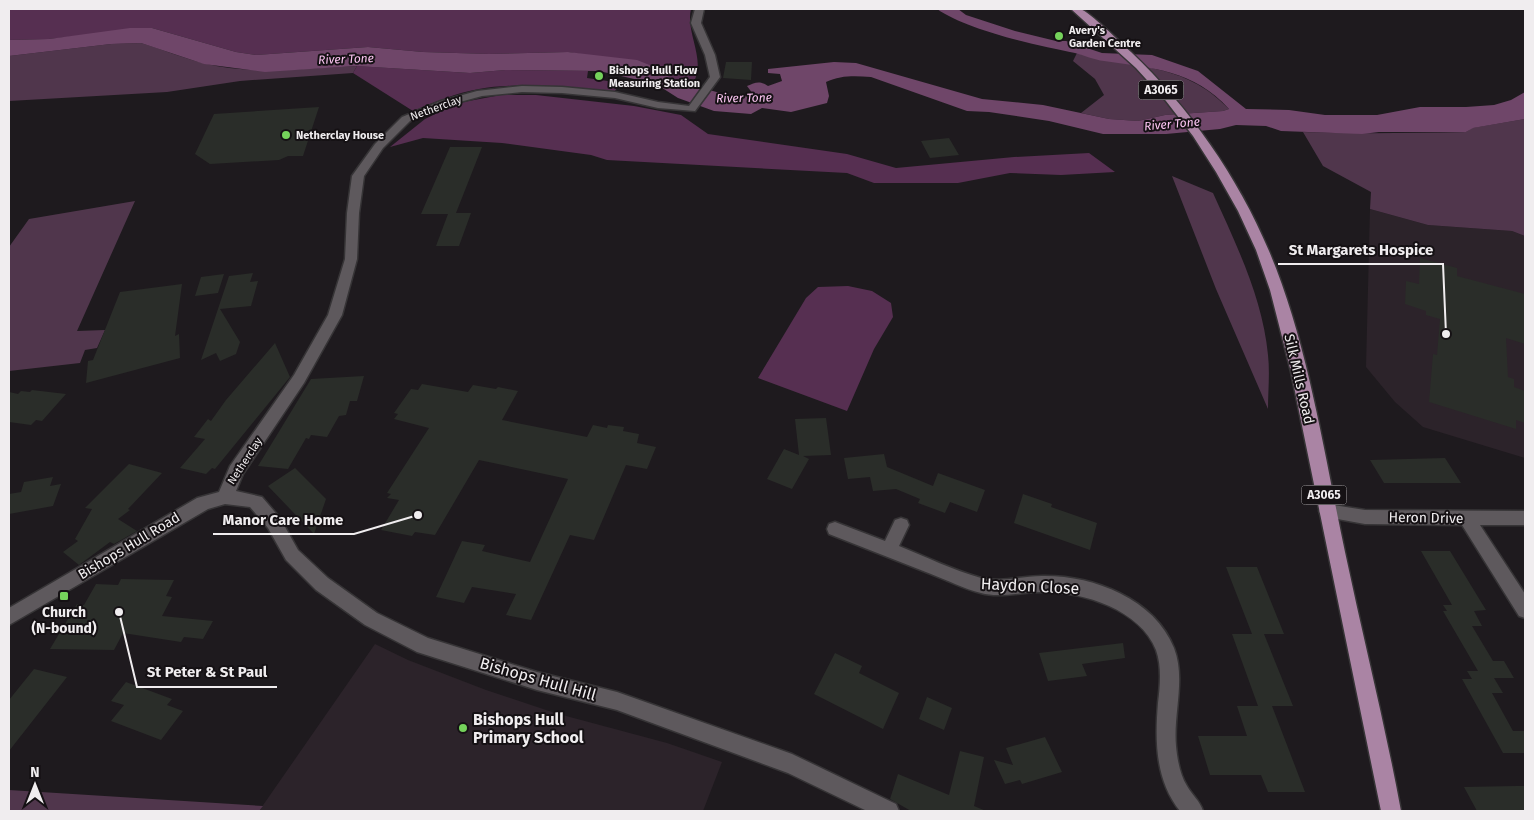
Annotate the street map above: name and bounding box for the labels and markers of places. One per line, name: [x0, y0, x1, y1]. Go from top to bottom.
place label: Avery's Garden Centre: [1068, 24, 1141, 50]
marker: Avery's Garden Centre: [1053, 30, 1065, 42]
place label: Bishops Hull Flow Measuring Station: [609, 64, 700, 90]
marker: Bishops Hull Flow Measuring Station: [593, 70, 605, 82]
marker: Netherclay House: [280, 129, 292, 141]
place label: Netherclay House: [296, 129, 384, 142]
callout: St Margarets Hospice: [1278, 234, 1443, 264]
callout: Manor Care Home: [213, 504, 354, 534]
marker: Church (N-bound): [58, 590, 70, 602]
place label: Church (N-bound): [31, 604, 97, 637]
callout: St Peter & St Paul: [137, 657, 277, 687]
place label: Bishops Hull Primary School: [473, 710, 584, 747]
marker: Bishops Hull Primary School: [457, 722, 469, 734]

